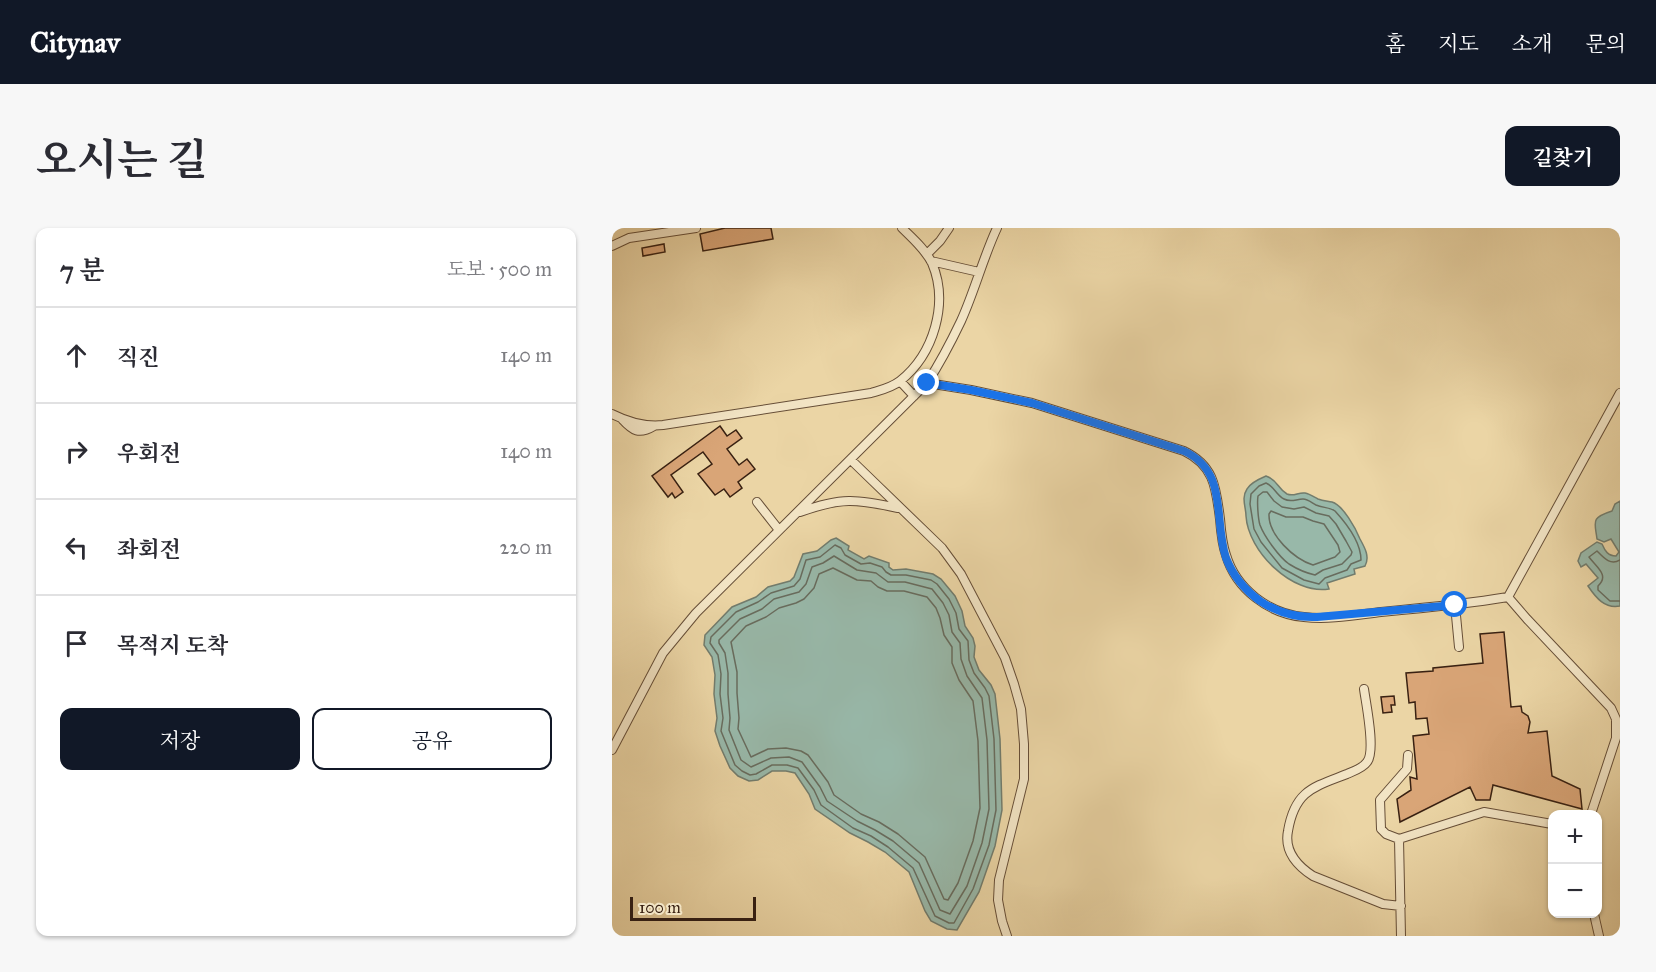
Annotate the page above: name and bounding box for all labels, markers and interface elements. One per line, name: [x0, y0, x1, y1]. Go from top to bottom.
text: Citynav: [30, 25, 120, 60]
text: 홈: [1385, 31, 1405, 57]
text: 지도: [1438, 31, 1479, 57]
text: 소개: [1512, 31, 1552, 57]
text: 문의: [1585, 31, 1626, 57]
button: 길찾기: [1505, 126, 1620, 186]
text: 오시는 길: [36, 134, 207, 186]
text: 7 분: [60, 254, 105, 286]
text: 도보 · 500 m: [447, 257, 552, 281]
icon: ahead: [60, 339, 93, 372]
text: 140 m: [500, 343, 552, 367]
text: 직진: [117, 344, 160, 371]
route end: [913, 369, 939, 395]
icon: right: [60, 435, 93, 468]
text: 140 m: [500, 439, 552, 463]
text: 우회전: [117, 440, 181, 467]
icon: left: [60, 531, 93, 564]
text: 220 m: [500, 535, 552, 559]
text: 좌회전: [117, 536, 181, 563]
route start: [1441, 591, 1467, 617]
icon: arrive: [60, 627, 93, 660]
text: 목적지 도착: [117, 632, 228, 659]
button: 저장: [60, 708, 300, 770]
button: 공유: [312, 708, 552, 770]
map controls: [1548, 810, 1602, 918]
button: +: [1548, 810, 1602, 864]
button: −: [1548, 864, 1602, 918]
scale bar: [630, 894, 756, 922]
text: 100 m: [639, 898, 681, 917]

